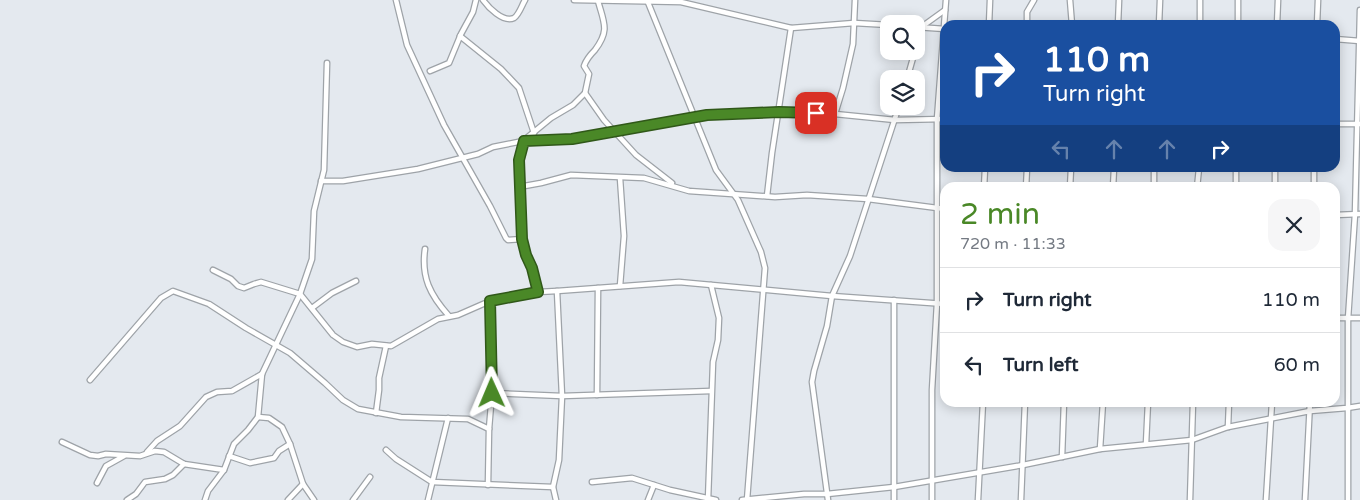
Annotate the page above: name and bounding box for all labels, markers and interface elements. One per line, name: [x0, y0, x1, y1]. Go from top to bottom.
map controls: [880, 15, 925, 115]
button: search: [880, 15, 925, 60]
text: 110 m: [1043, 39, 1150, 81]
icon: right: [960, 40, 1025, 105]
button: layers: [880, 70, 925, 115]
text: Turn right: [1043, 81, 1145, 107]
pin: [795, 92, 837, 134]
icon: arrive: [802, 99, 830, 127]
icon: left: [1047, 135, 1075, 163]
icon: ahead: [1100, 135, 1128, 163]
icon: ahead: [1153, 135, 1181, 163]
icon: right: [1206, 135, 1234, 163]
text: 2 min: [960, 196, 1040, 233]
button: close: [1268, 199, 1320, 251]
text: 720 m · 11:33: [960, 234, 1066, 254]
icon: right: [960, 286, 988, 314]
text: Turn right: [1003, 289, 1091, 311]
text: 110 m: [1262, 289, 1320, 311]
icon: left: [960, 351, 988, 379]
text: Turn left: [1003, 354, 1079, 376]
text: 60 m: [1274, 354, 1320, 376]
position arrow: [465, 366, 517, 418]

